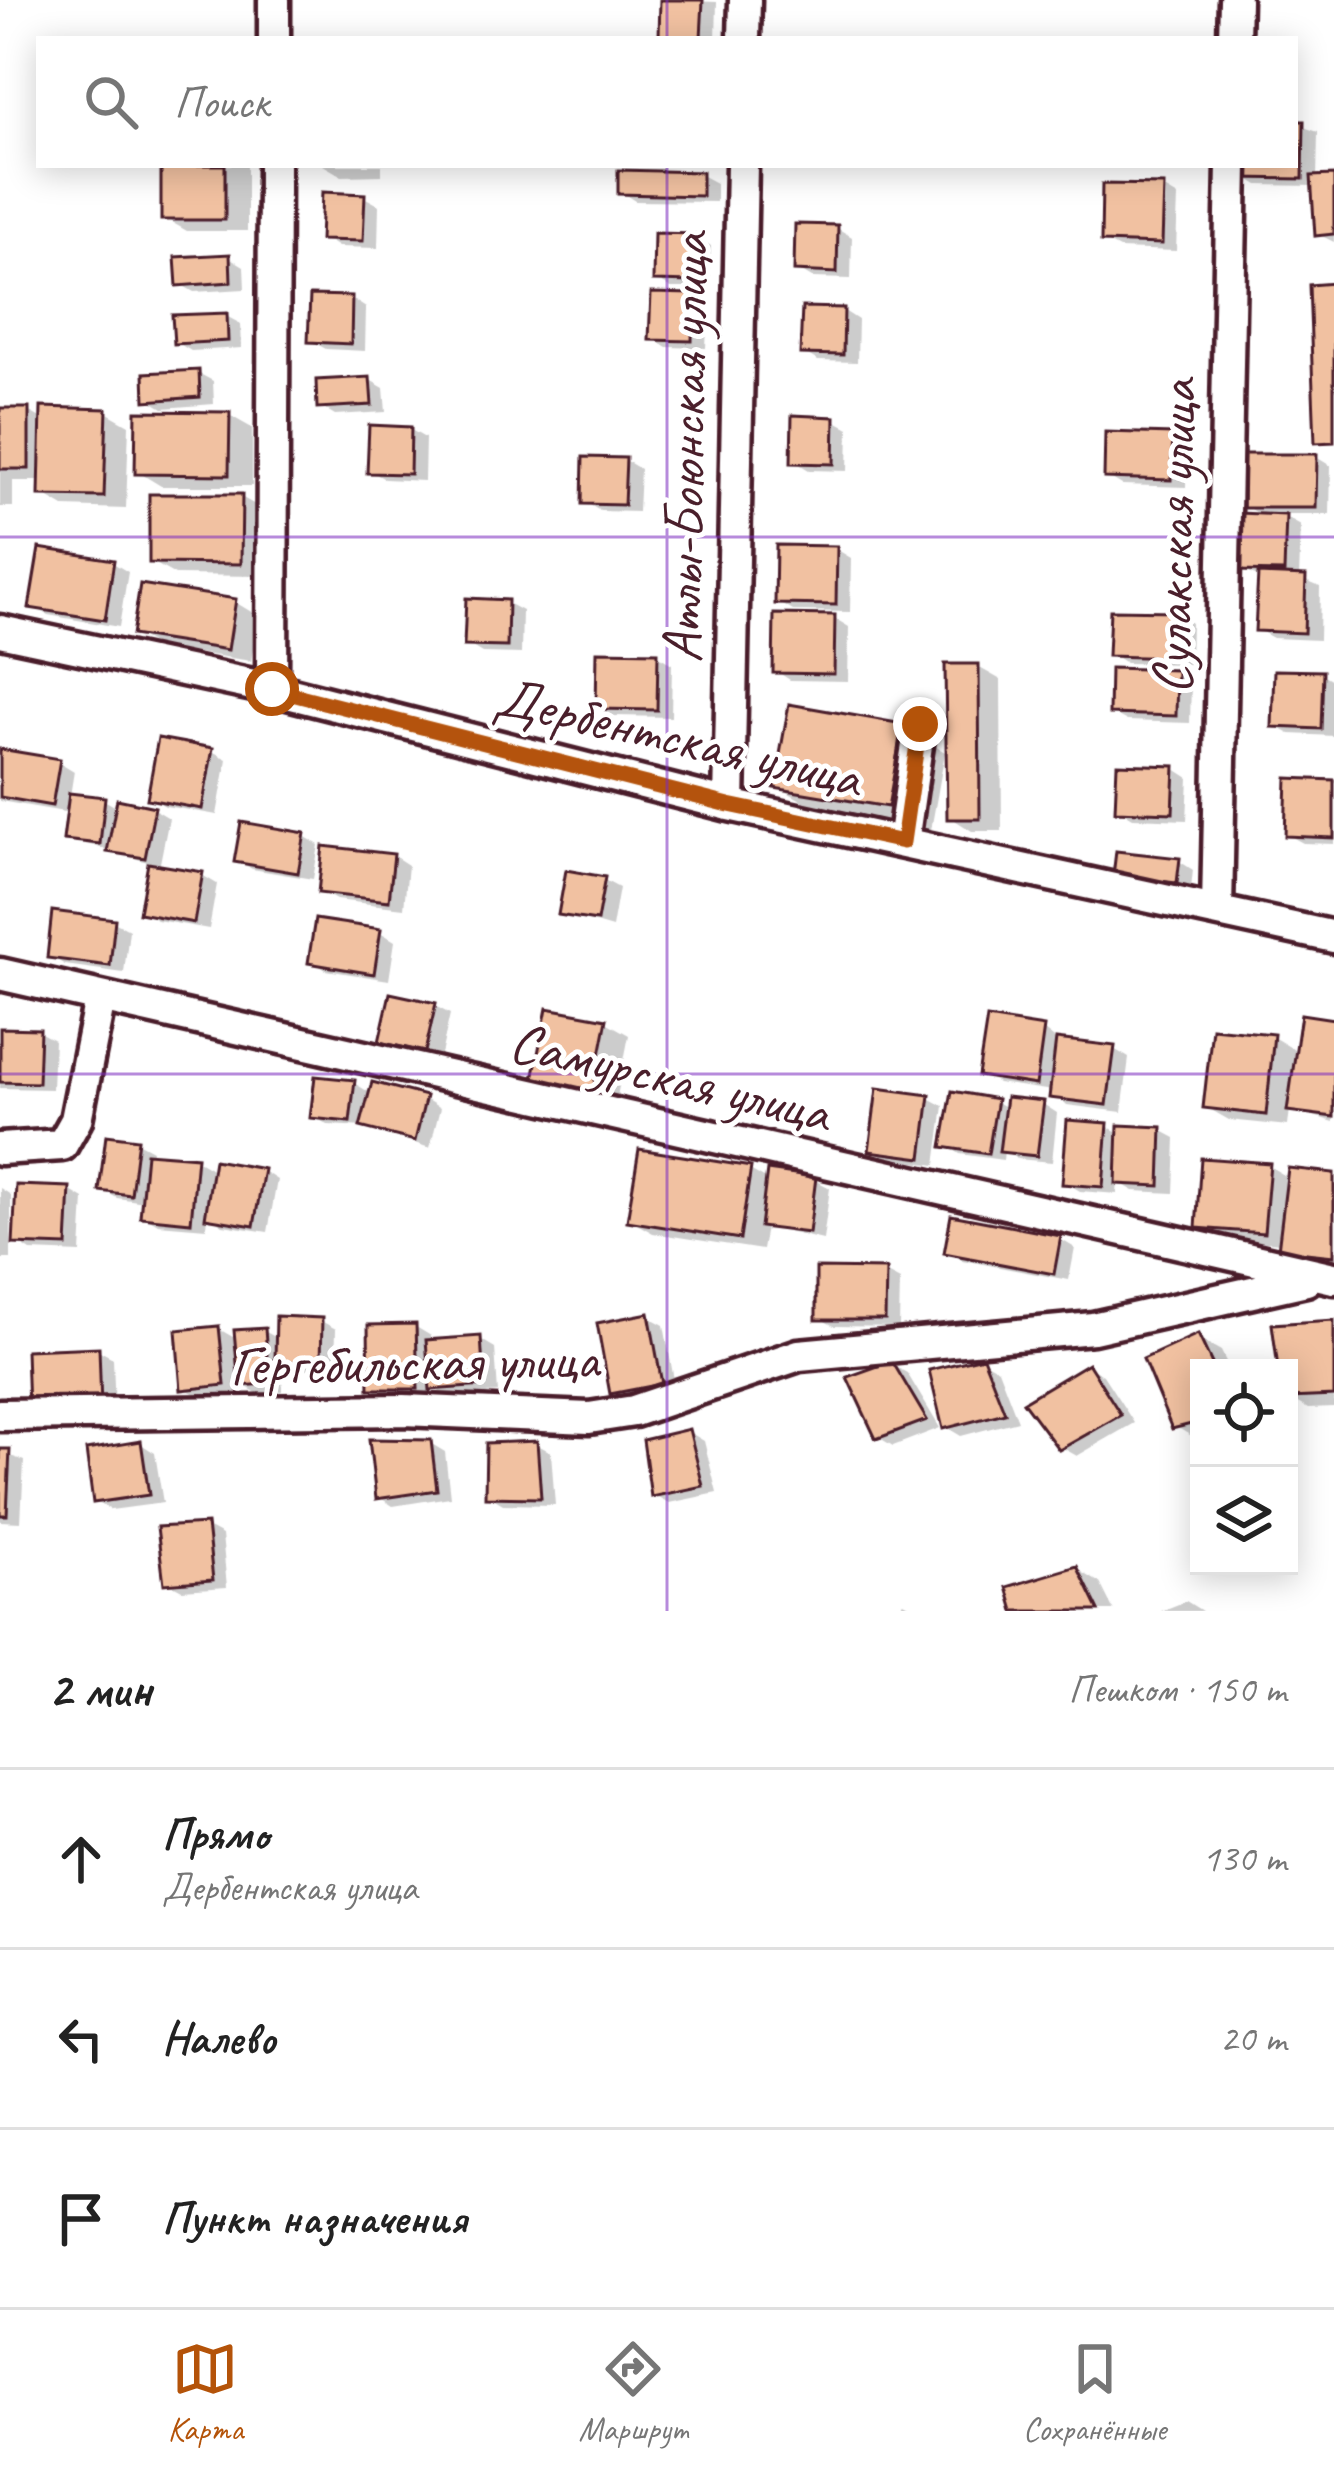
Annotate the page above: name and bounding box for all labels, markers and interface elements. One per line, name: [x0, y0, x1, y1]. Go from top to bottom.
search box: [36, 36, 1298, 168]
icon: search: [78, 69, 144, 135]
text: Поиск: [174, 74, 269, 131]
street label: Атлы-Боюнская улица: [645, 228, 725, 663]
street label: Сулакская улица: [1135, 375, 1213, 695]
street label: Дербентская улица: [488, 660, 872, 815]
route start: [245, 662, 299, 716]
route end: [893, 697, 947, 751]
street label: Самурская улица: [503, 1005, 841, 1150]
street label: Гергебильская улица: [229, 1323, 602, 1401]
map controls: [1190, 1359, 1298, 1575]
button: locate: [1190, 1359, 1298, 1467]
button: layers: [1190, 1467, 1298, 1575]
text: 2 мин: [48, 1657, 152, 1721]
text: Пешком · 150 m: [1068, 1665, 1286, 1714]
text: Прямо: [162, 1806, 269, 1863]
icon: ahead: [48, 1826, 114, 1892]
text: 130 m: [1202, 1834, 1286, 1883]
text: Дербентская улица: [162, 1863, 417, 1912]
icon: left: [48, 2006, 114, 2072]
text: Налево: [162, 2010, 276, 2067]
text: 20 m: [1220, 2014, 1286, 2063]
icon: arrive: [48, 2186, 114, 2252]
text: Пункт назначения: [162, 2190, 467, 2247]
tab: Карта: [168, 2336, 243, 2450]
tab: Маршрут: [579, 2336, 688, 2450]
tab: Сохранённые: [1023, 2336, 1166, 2450]

